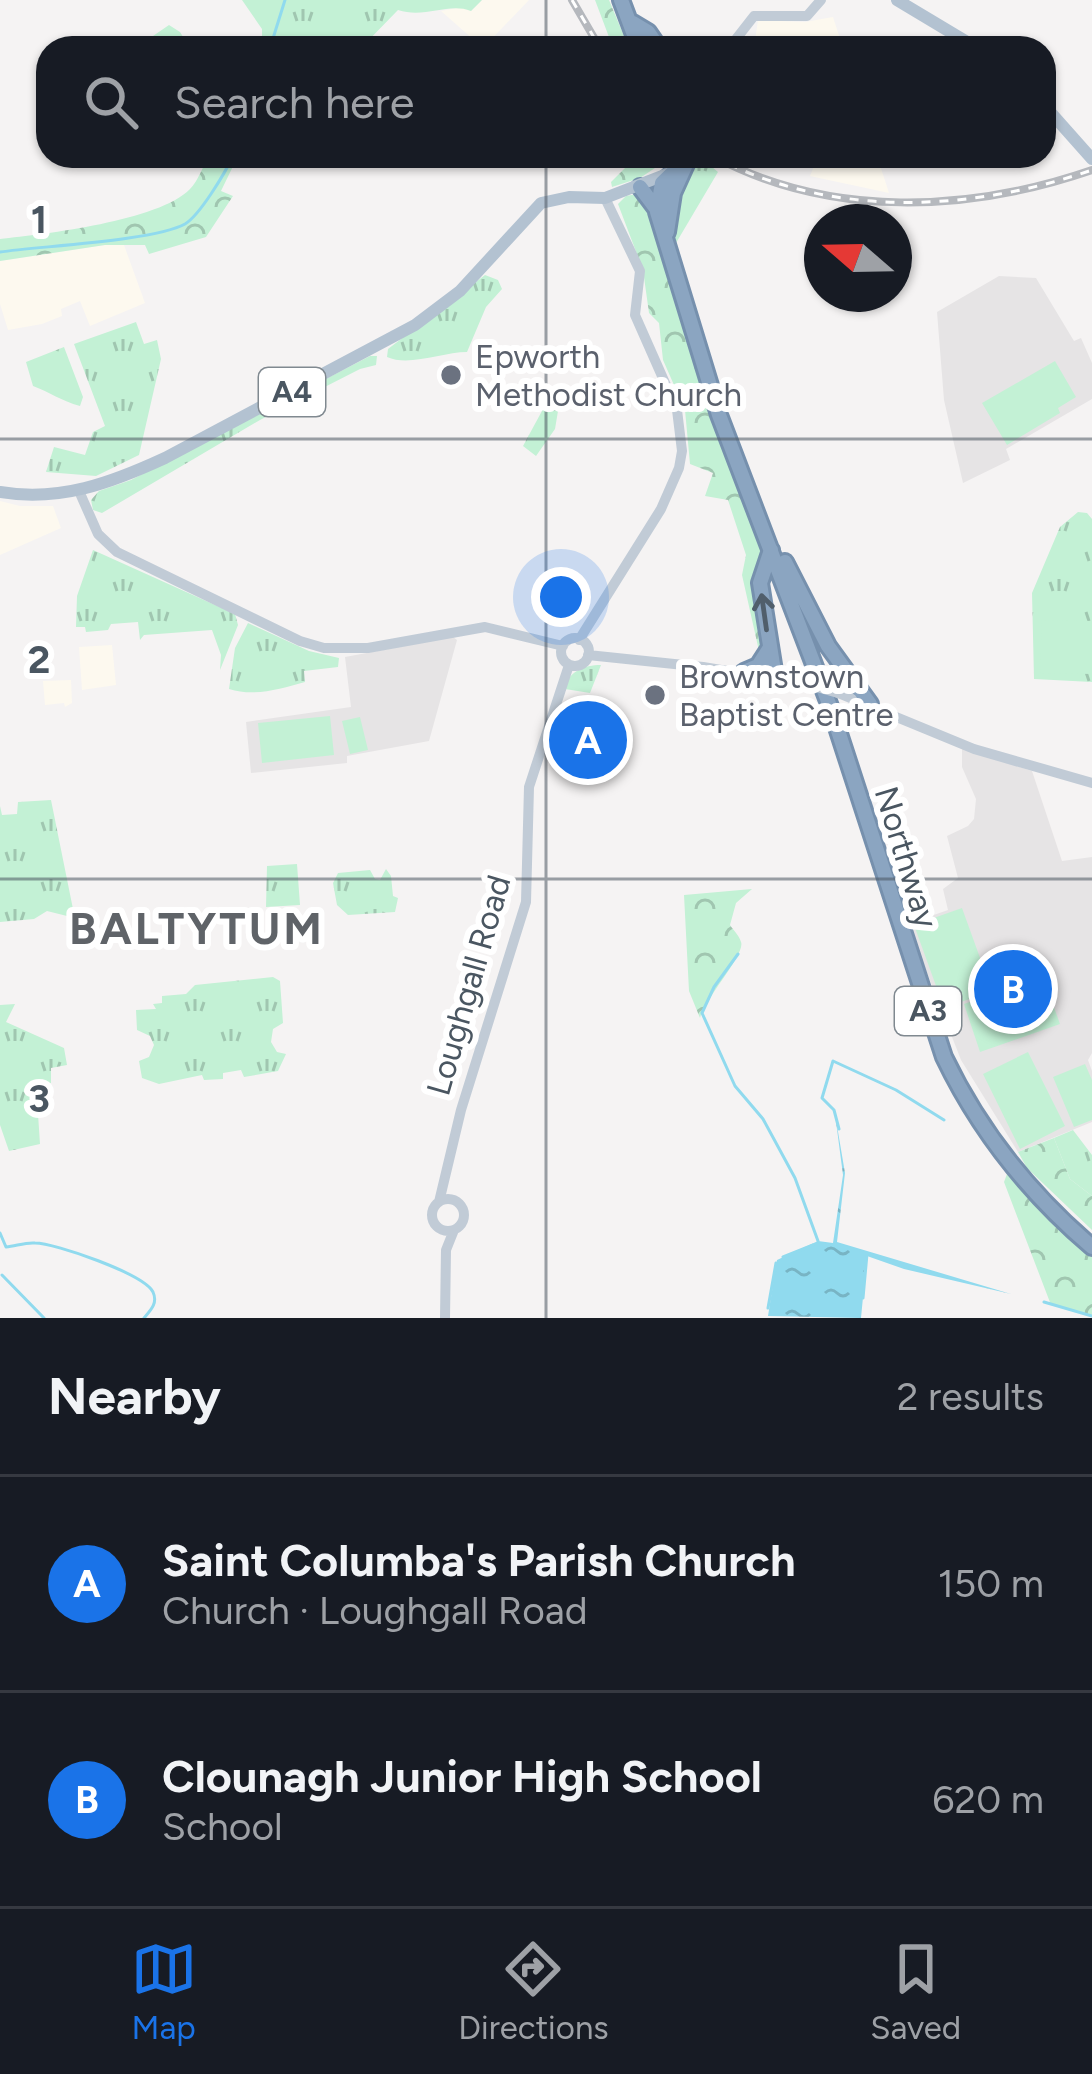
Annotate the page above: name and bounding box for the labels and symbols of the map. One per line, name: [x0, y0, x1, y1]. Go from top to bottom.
text: 1: [31, 196, 47, 243]
north arrow: [804, 204, 912, 312]
place label: Epworth Methodist Church: [475, 337, 742, 414]
marker: Epworth Methodist Church: [438, 362, 464, 388]
road number: A4: [259, 368, 325, 416]
your location: [531, 567, 591, 627]
one-way arrow: [752, 593, 775, 632]
text: 2: [28, 636, 50, 683]
place label: Brownstown Baptist Centre: [679, 657, 894, 734]
marker: Brownstown Baptist Centre: [642, 682, 668, 708]
pin: A: [549, 695, 627, 785]
street label: Northway: [867, 782, 947, 933]
street label: Loughgall Road: [418, 870, 519, 1100]
district label: BALTYTUM: [69, 901, 325, 955]
pin: B: [974, 944, 1052, 1034]
road number: A3: [895, 987, 961, 1035]
text: 3: [28, 1075, 50, 1122]

